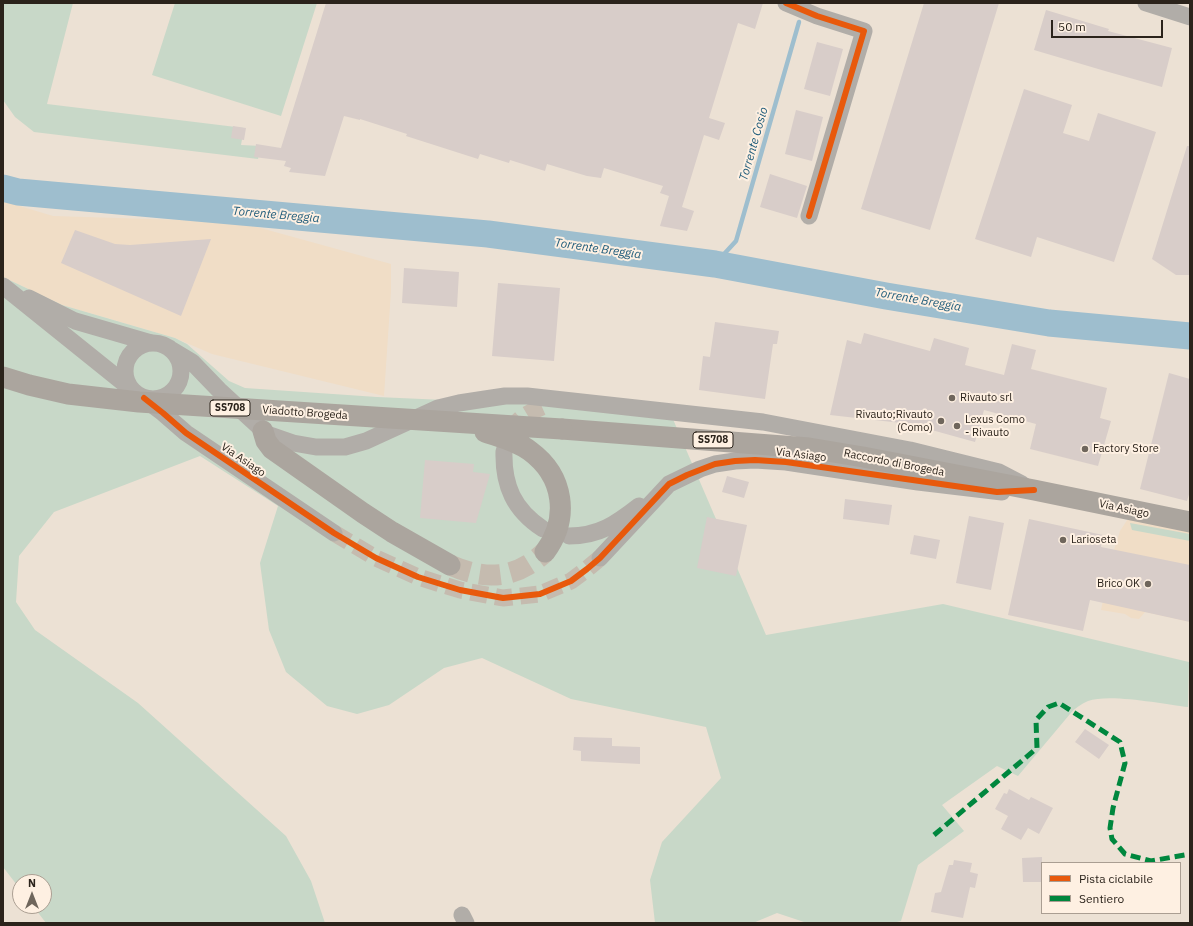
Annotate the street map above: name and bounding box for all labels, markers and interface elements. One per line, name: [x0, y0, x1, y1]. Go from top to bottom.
scale bar: [1053, 12, 1165, 38]
text: 50 m: [1058, 19, 1086, 34]
water label: Torrente Cosio: [737, 105, 771, 183]
water label: Torrente Breggia: [232, 204, 320, 226]
water label: Torrente Breggia: [554, 236, 642, 262]
water label: Torrente Breggia: [874, 285, 962, 315]
place label: Rivauto srl: [960, 391, 1012, 405]
marker: Rivauto srl: [947, 393, 957, 403]
road number: SS708: [210, 400, 250, 416]
street label: Viadotto Brogeda: [262, 403, 348, 423]
place label: Rivauto;Rivauto (Como): [855, 408, 933, 434]
place label: Lexus Como - Rivauto: [965, 413, 1025, 439]
marker: Rivauto;Rivauto (Como): [936, 416, 946, 426]
marker: Lexus Como - Rivauto: [952, 421, 962, 431]
road number: SS708: [693, 432, 733, 448]
street label: Via Asiago: [218, 440, 268, 480]
place label: Factory Store: [1093, 442, 1159, 456]
marker: Factory Store: [1080, 444, 1090, 454]
street label: Via Asiago: [775, 445, 827, 465]
street label: Raccordo di Brogeda: [843, 447, 945, 479]
street label: Via Asiago: [1098, 497, 1150, 521]
place label: Larioseta: [1071, 533, 1116, 547]
marker: Larioseta: [1058, 535, 1068, 545]
place label: Brico OK: [1097, 577, 1140, 591]
marker: Brico OK: [1143, 579, 1153, 589]
legend: [1041, 862, 1181, 914]
text: Pista ciclabile: [1079, 871, 1153, 886]
north arrow: [12, 874, 52, 914]
text: N: [28, 876, 36, 890]
text: Sentiero: [1079, 891, 1124, 906]

